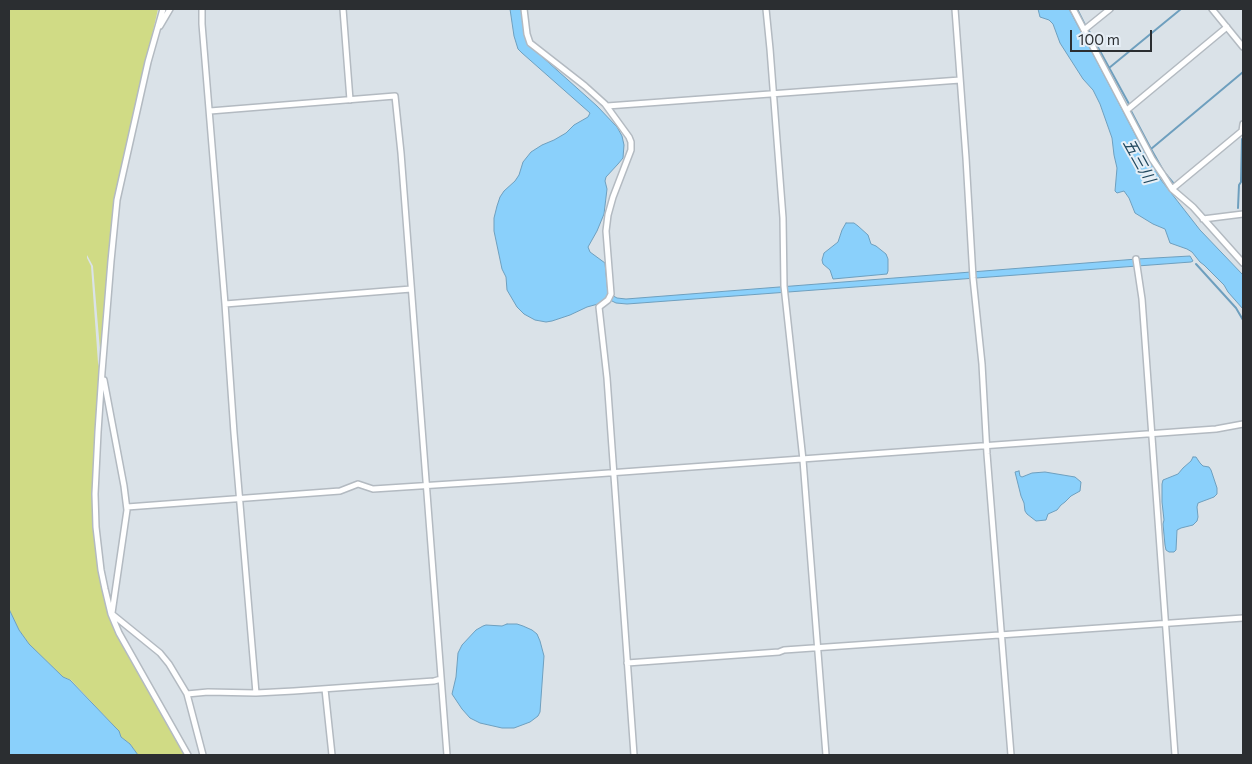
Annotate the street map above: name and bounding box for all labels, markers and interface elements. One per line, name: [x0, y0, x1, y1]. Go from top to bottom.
scale bar: [1072, 20, 1154, 52]
text: 100 m: [1078, 30, 1120, 48]
water label: 五三川: [1119, 135, 1159, 187]

